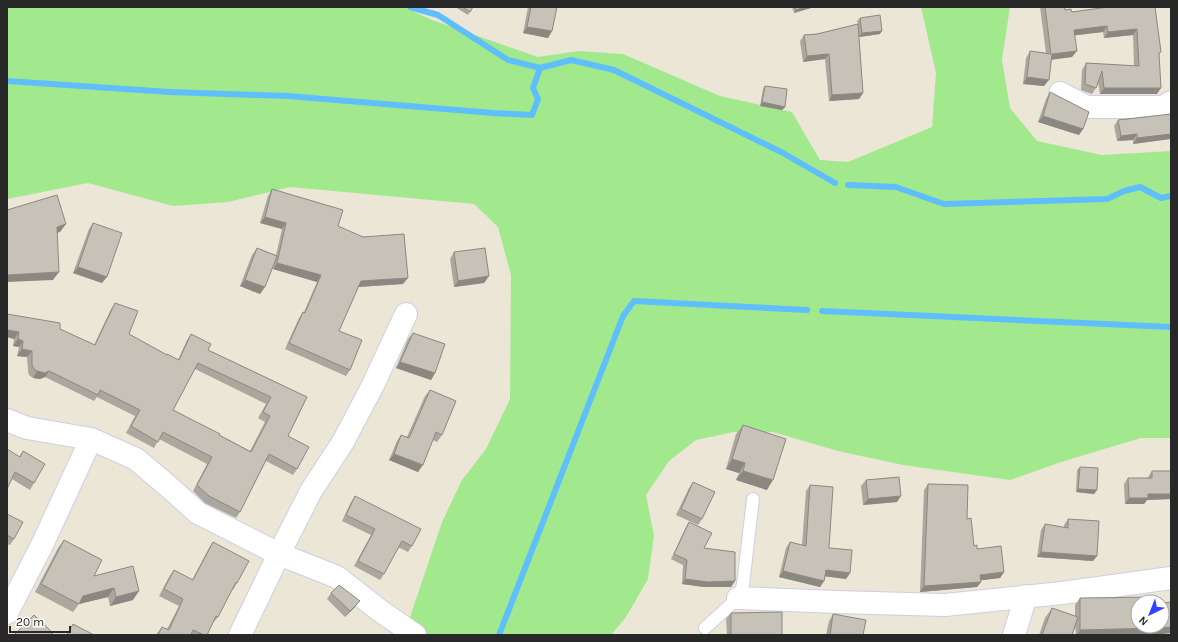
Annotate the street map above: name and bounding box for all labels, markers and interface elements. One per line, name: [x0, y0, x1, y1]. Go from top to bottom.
north arrow: [1130, 594, 1170, 634]
scale bar: [10, 608, 70, 634]
text: N: [1136, 614, 1151, 628]
text: 20 m: [16, 615, 44, 629]

